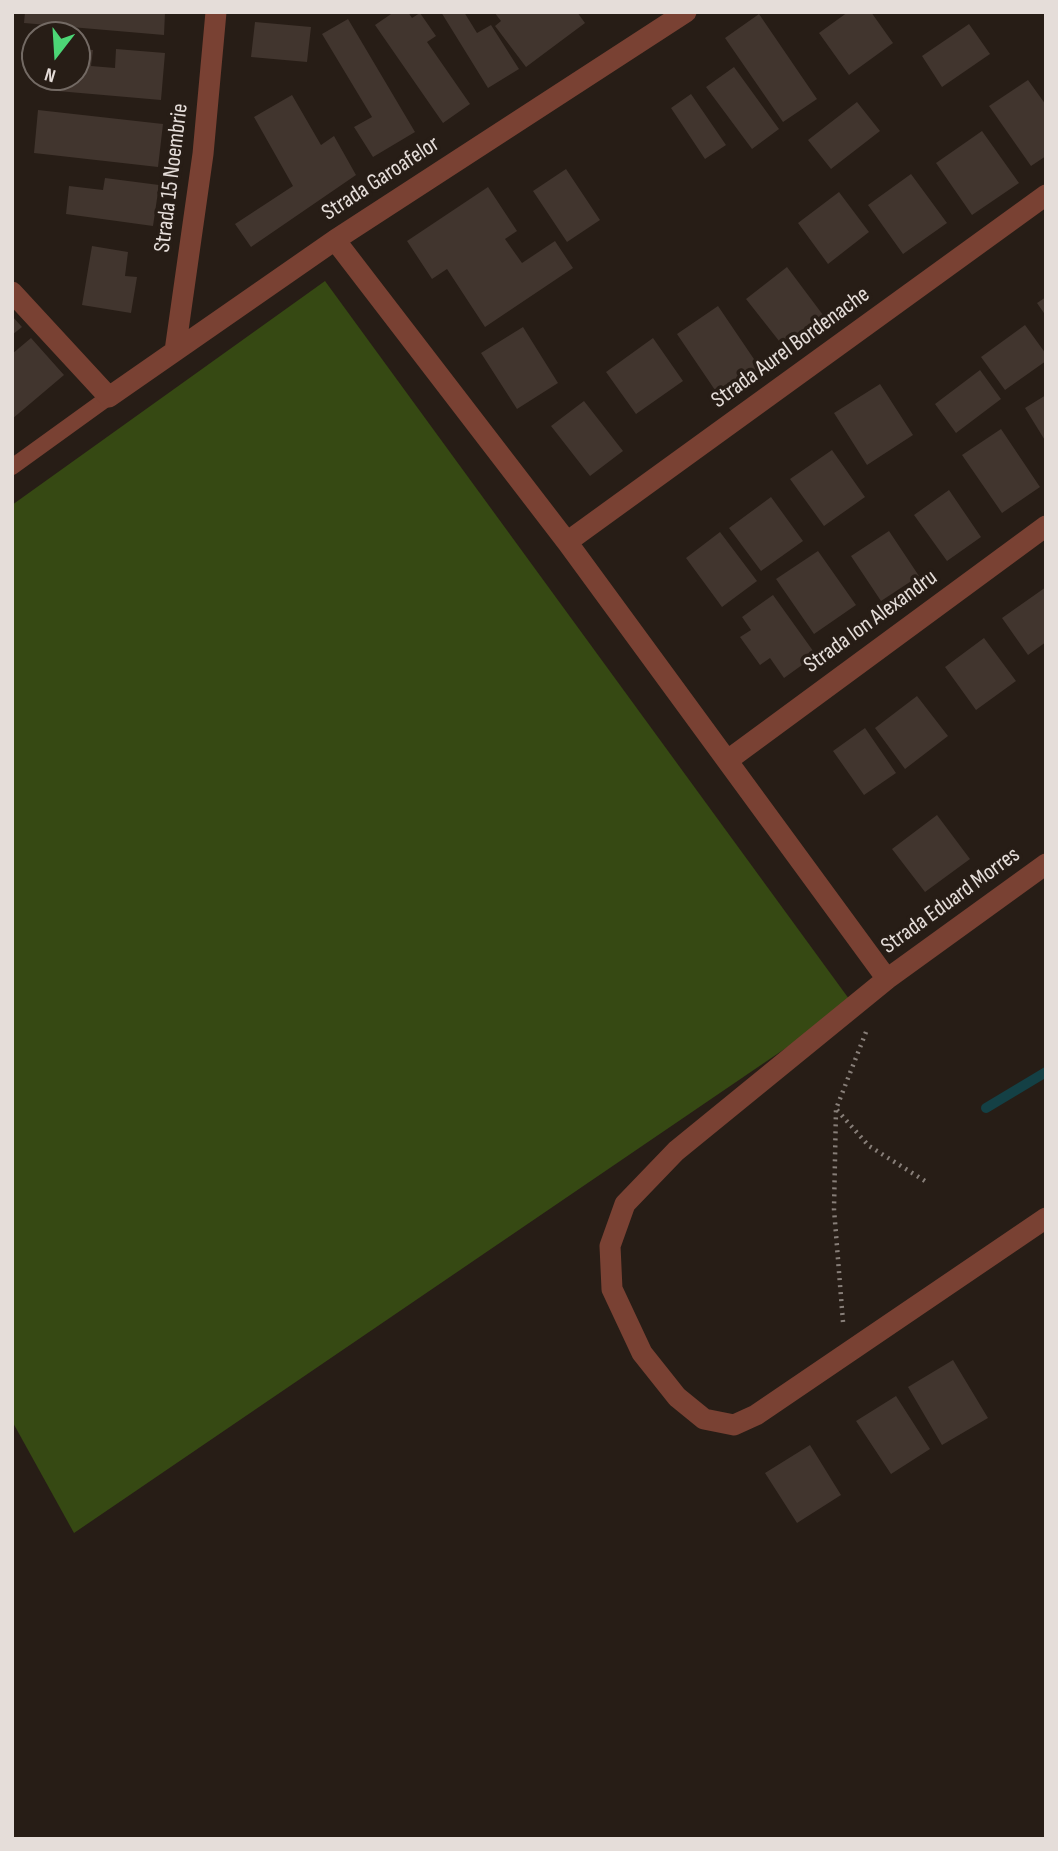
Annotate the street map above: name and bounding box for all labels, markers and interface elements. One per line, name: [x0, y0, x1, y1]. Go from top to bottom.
north arrow: [21, 21, 91, 91]
text: N: [42, 62, 59, 87]
street label: Strada 15 Noembrie: [149, 102, 195, 254]
street label: Strada Garoafelor: [317, 131, 445, 227]
street label: Strada Aurel Bordenache: [707, 281, 875, 415]
street label: Strada Ion Alexandru: [799, 564, 943, 680]
street label: Strada Eduard Morres: [876, 841, 1026, 961]

